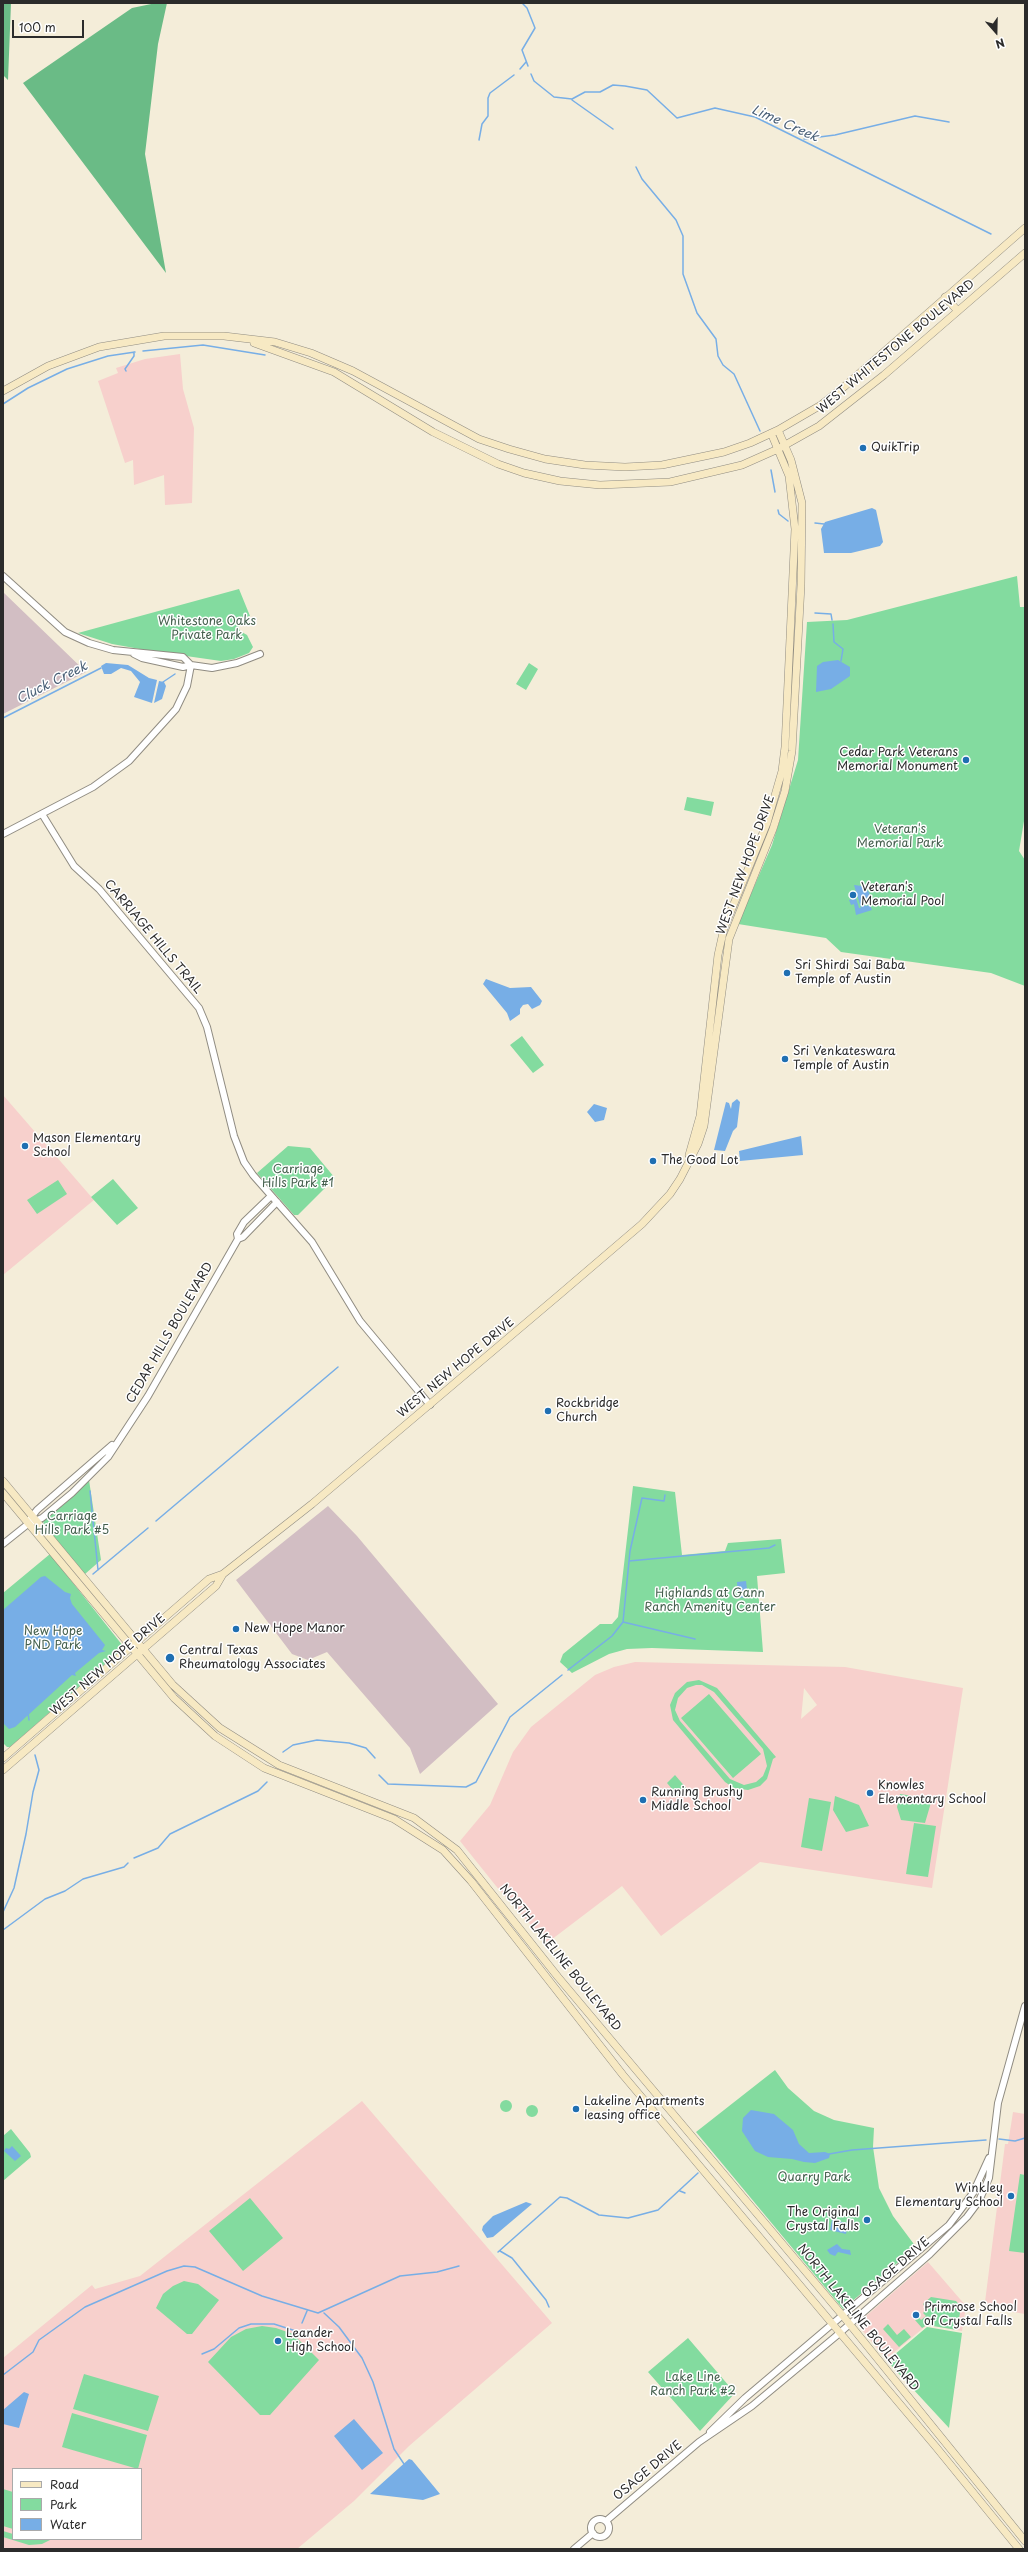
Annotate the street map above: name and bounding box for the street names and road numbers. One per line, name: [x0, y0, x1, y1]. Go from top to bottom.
street label: WEST WHITESTONE BOULEVARD: [814, 277, 978, 417]
street label: WEST NEW HOPE DRIVE: [714, 793, 778, 937]
street label: CARRIAGE HILLS TRAIL: [101, 877, 205, 997]
street label: CEDAR HILLS BOULEVARD: [124, 1260, 216, 1406]
street label: WEST NEW HOPE DRIVE: [395, 1315, 517, 1421]
street label: WEST NEW HOPE DRIVE: [48, 1611, 168, 1719]
street label: NORTH LAKELINE BOULEVARD: [496, 1882, 624, 2034]
street label: OSAGE DRIVE: [859, 2235, 933, 2301]
street label: NORTH LAKELINE BOULEVARD: [794, 2242, 922, 2394]
street label: OSAGE DRIVE: [611, 2438, 685, 2504]

